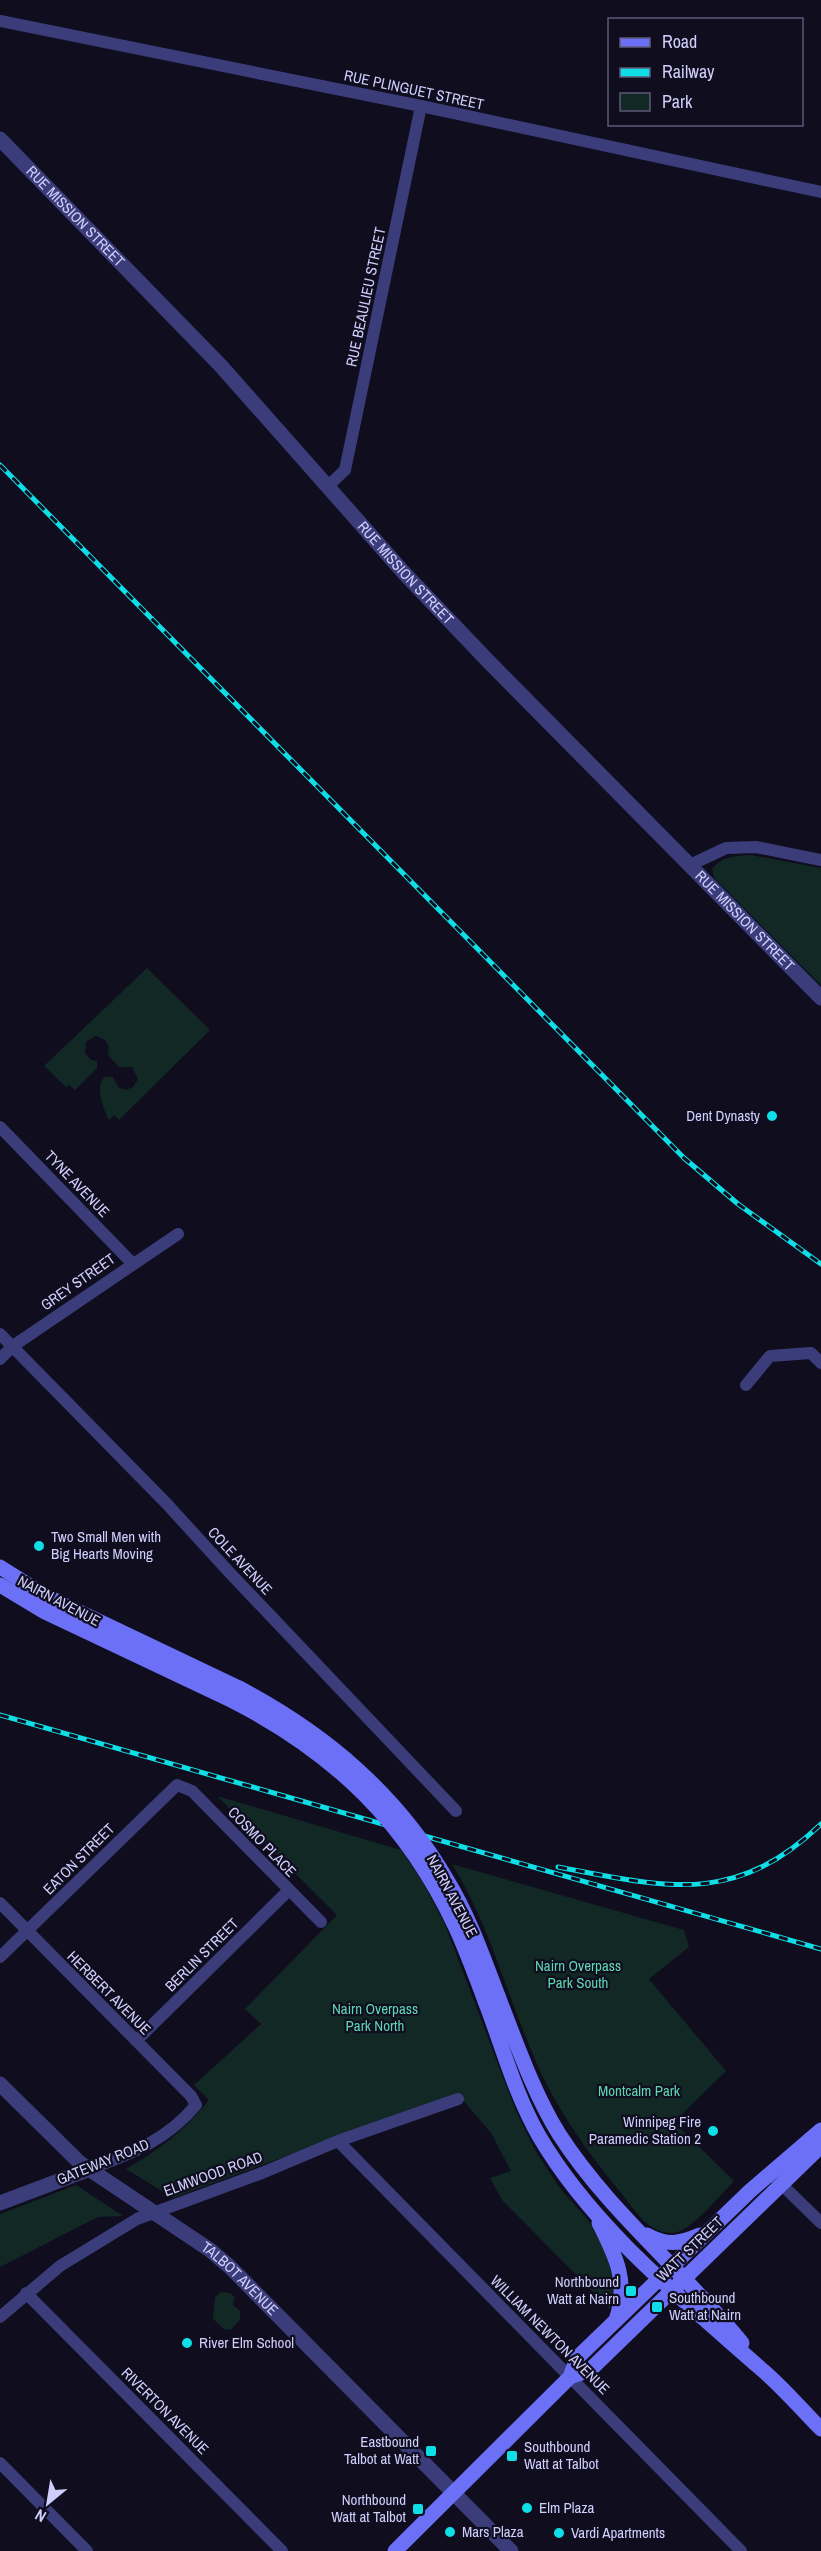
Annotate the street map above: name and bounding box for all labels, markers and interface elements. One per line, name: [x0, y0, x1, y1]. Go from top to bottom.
legend: [608, 18, 803, 126]
text: Road: [662, 29, 697, 54]
text: Railway: [662, 59, 715, 84]
street label: RUE PLINGUET STREET: [342, 64, 487, 115]
text: Park: [662, 89, 693, 114]
street label: RUE MISSION STREET: [22, 161, 130, 272]
street label: RUE BEAULIEU STREET: [340, 225, 391, 369]
street label: RUE MISSION STREET: [353, 516, 459, 629]
street label: RUE MISSION STREET: [691, 866, 800, 976]
place label: Dent Dynasty: [686, 1105, 761, 1126]
marker: Dent Dynasty: [765, 1109, 779, 1123]
street label: TYNE AVENUE: [40, 1146, 115, 1222]
street label: GREY STREET: [36, 1248, 120, 1315]
street label: COLE AVENUE: [203, 1522, 277, 1599]
place label: Two Small Men with Big Hearts Moving: [51, 1526, 161, 1564]
marker: Two Small Men with Big Hearts Moving: [32, 1539, 46, 1553]
street label: NAIRN AVENUE: [14, 1570, 104, 1631]
street label: COSMO PLACE: [223, 1802, 301, 1881]
street label: EATON STREET: [38, 1818, 119, 1899]
street label: NAIRN AVENUE: [422, 1851, 483, 1941]
street label: BERLIN STREET: [160, 1913, 243, 1996]
street label: HERBERT AVENUE: [63, 1946, 156, 2039]
park label: Nairn Overpass Park South: [535, 1955, 621, 1993]
park label: Nairn Overpass Park North: [332, 1998, 418, 2036]
park label: Montcalm Park: [598, 2080, 681, 2101]
place label: Winnipeg Fire Paramedic Station 2: [589, 2111, 701, 2149]
marker: Winnipeg Fire Paramedic Station 2: [706, 2124, 720, 2138]
street label: GATEWAY ROAD: [53, 2133, 152, 2190]
street label: ELMWOOD ROAD: [160, 2146, 265, 2201]
street label: WATT STREET: [652, 2211, 728, 2286]
street label: TALBOT AVENUE: [197, 2236, 283, 2320]
street label: WILLIAM NEWTON AVENUE: [486, 2270, 615, 2399]
place label: Northbound Watt at Nairn: [547, 2271, 619, 2309]
marker: Northbound Watt at Nairn: [624, 2284, 638, 2298]
place label: Southbound Watt at Nairn: [669, 2287, 741, 2325]
marker: Southbound Watt at Nairn: [650, 2300, 664, 2314]
place label: River Elm School: [199, 2332, 294, 2353]
marker: River Elm School: [180, 2336, 194, 2350]
street label: RIVERTON AVENUE: [117, 2362, 214, 2459]
place label: Eastbound Talbot at Watt: [344, 2431, 420, 2469]
place label: Southbound Watt at Talbot: [524, 2436, 599, 2474]
marker: Eastbound Talbot at Watt: [424, 2444, 438, 2458]
marker: Southbound Watt at Talbot: [505, 2449, 519, 2463]
north arrow: [18, 2473, 78, 2533]
place label: Northbound Watt at Talbot: [331, 2489, 407, 2527]
place label: Elm Plaza: [539, 2497, 595, 2518]
marker: Elm Plaza: [520, 2501, 534, 2515]
marker: Northbound Watt at Talbot: [411, 2502, 425, 2516]
text: N: [31, 2504, 50, 2528]
place label: Mars Plaza: [462, 2521, 524, 2542]
place label: Vardi Apartments: [571, 2522, 665, 2543]
marker: Mars Plaza: [443, 2525, 457, 2539]
marker: Vardi Apartments: [552, 2526, 566, 2540]

